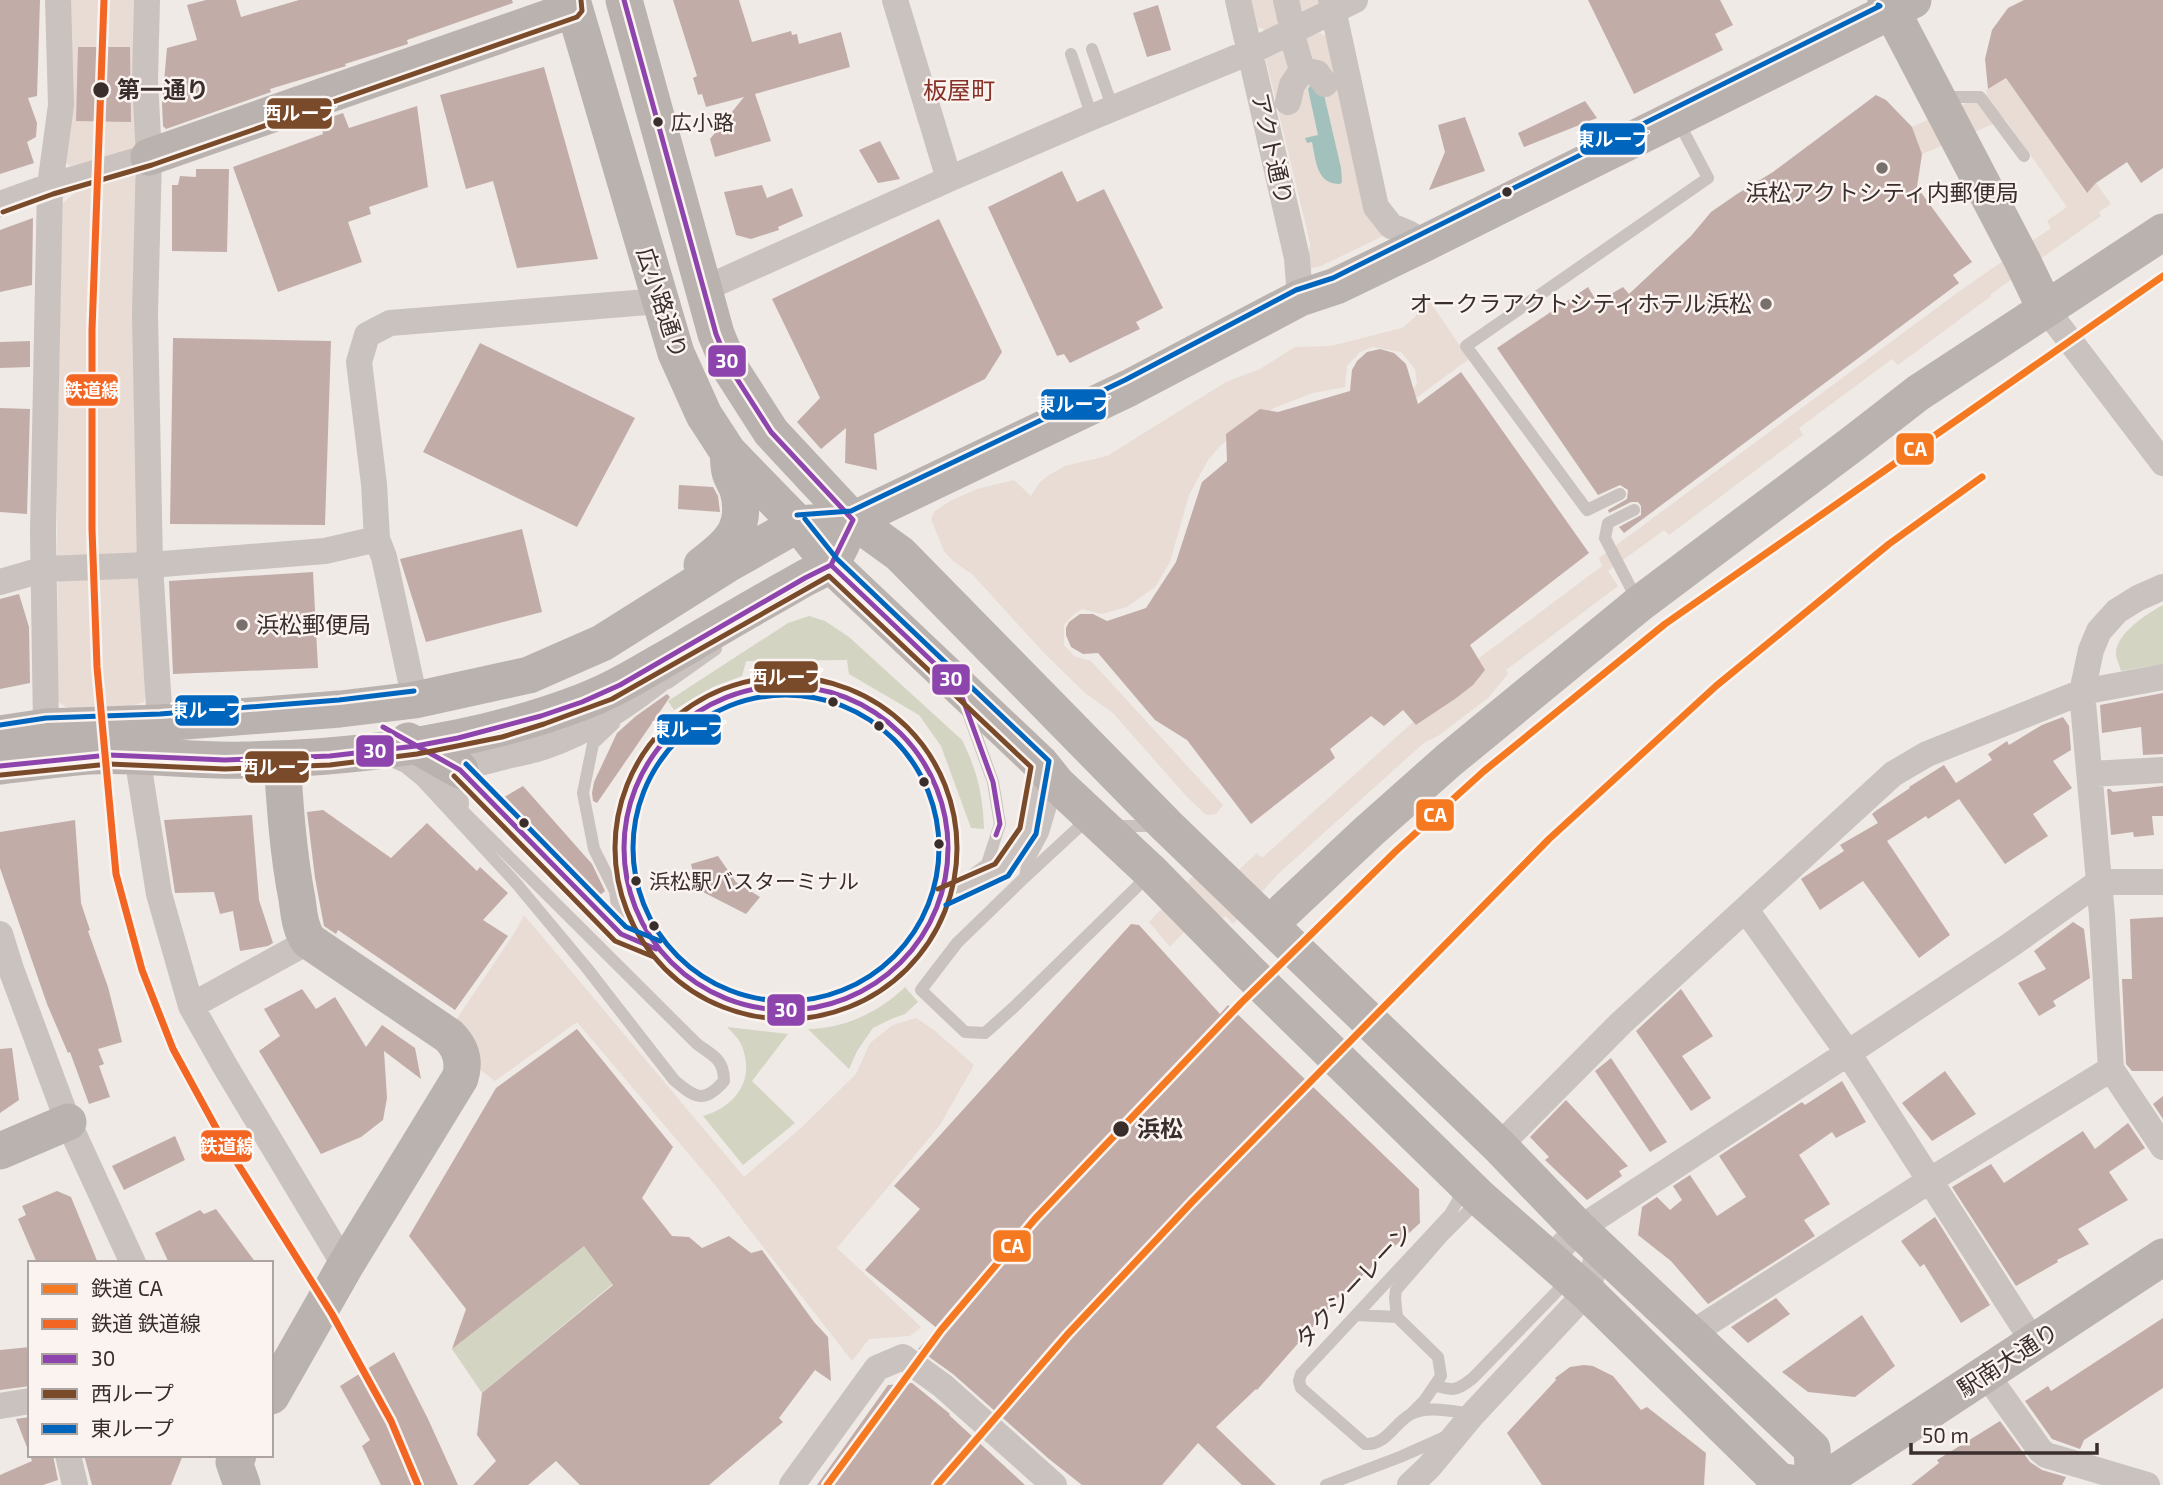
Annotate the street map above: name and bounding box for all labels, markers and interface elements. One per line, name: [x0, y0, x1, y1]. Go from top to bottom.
place label: 第一通り: [117, 75, 209, 103]
district label: 板屋町: [923, 75, 995, 104]
marker: 第一通り: [91, 80, 111, 100]
street label: アクト通り: [1247, 90, 1299, 207]
line badge: 西ループ: [266, 97, 333, 130]
text: 西ループ: [263, 101, 337, 124]
place label: 広小路: [671, 109, 734, 134]
marker: 広小路: [651, 115, 665, 129]
line badge: 東ループ: [1579, 122, 1646, 156]
text: 東ループ: [1576, 127, 1650, 150]
marker: 浜松アクトシティ内郵便局: [1874, 160, 1890, 176]
place label: 浜松アクトシティ内郵便局: [1745, 178, 2019, 206]
unlabelled marker: [1500, 185, 1514, 199]
street label: 広小路通り: [632, 244, 694, 362]
place label: オークラアクトシティホテル浜松: [1410, 289, 1752, 317]
marker: オークラアクトシティホテル浜松: [1758, 296, 1774, 312]
line badge: 30: [707, 344, 747, 378]
text: 30: [716, 349, 738, 372]
line badge: 鉄道線: [65, 373, 119, 407]
text: 鉄道線: [63, 378, 121, 401]
line badge: 東ループ: [1040, 388, 1107, 421]
text: 東ループ: [1037, 392, 1111, 415]
line badge: CA: [1895, 432, 1935, 466]
text: CA: [1903, 437, 1927, 460]
place label: 浜松郵便局: [256, 610, 371, 638]
marker: 浜松郵便局: [234, 617, 250, 633]
line badge: 西ループ: [753, 660, 819, 694]
line badge: 30: [931, 663, 971, 696]
text: 西ループ: [749, 665, 823, 688]
text: 30: [940, 667, 962, 690]
line badge: 東ループ: [174, 694, 240, 727]
unlabelled marker: [826, 695, 840, 709]
text: 東ループ: [170, 698, 244, 721]
line badge: 東ループ: [656, 713, 722, 746]
text: 東ループ: [652, 717, 726, 740]
unlabelled marker: [872, 719, 886, 733]
line badge: 30: [355, 734, 395, 768]
text: 30: [364, 739, 386, 762]
line badge: 西ループ: [244, 750, 310, 784]
text: 西ループ: [240, 755, 314, 778]
unlabelled marker: [917, 775, 931, 789]
line badge: CA: [1415, 798, 1455, 832]
text: CA: [1423, 803, 1447, 826]
unlabelled marker: [517, 816, 531, 830]
unlabelled marker: [932, 837, 946, 851]
place label: 浜松駅バスターミナル: [649, 868, 859, 893]
marker: 浜松駅バスターミナル: [629, 874, 643, 888]
unlabelled marker: [647, 919, 661, 933]
line badge: 30: [766, 993, 806, 1027]
text: 30: [775, 998, 797, 1021]
place label: 浜松: [1137, 1114, 1183, 1142]
marker: 浜松: [1111, 1119, 1131, 1139]
line badge: 鉄道線: [200, 1129, 253, 1163]
text: 鉄道線: [198, 1134, 256, 1157]
street label: タクシーレーン: [1289, 1217, 1418, 1353]
line badge: CA: [992, 1229, 1032, 1263]
text: CA: [1000, 1234, 1024, 1257]
legend: [28, 1261, 273, 1457]
text: 鉄道 CA: [91, 1275, 163, 1300]
text: 鉄道 鉄道線: [91, 1310, 201, 1335]
street label: 駅南大通り: [1952, 1316, 2063, 1402]
text: 30: [91, 1345, 115, 1370]
text: 西ループ: [91, 1380, 174, 1405]
scale bar: [1911, 1412, 2096, 1456]
text: 東ループ: [91, 1415, 174, 1440]
text: 50 m: [1922, 1422, 1969, 1447]

